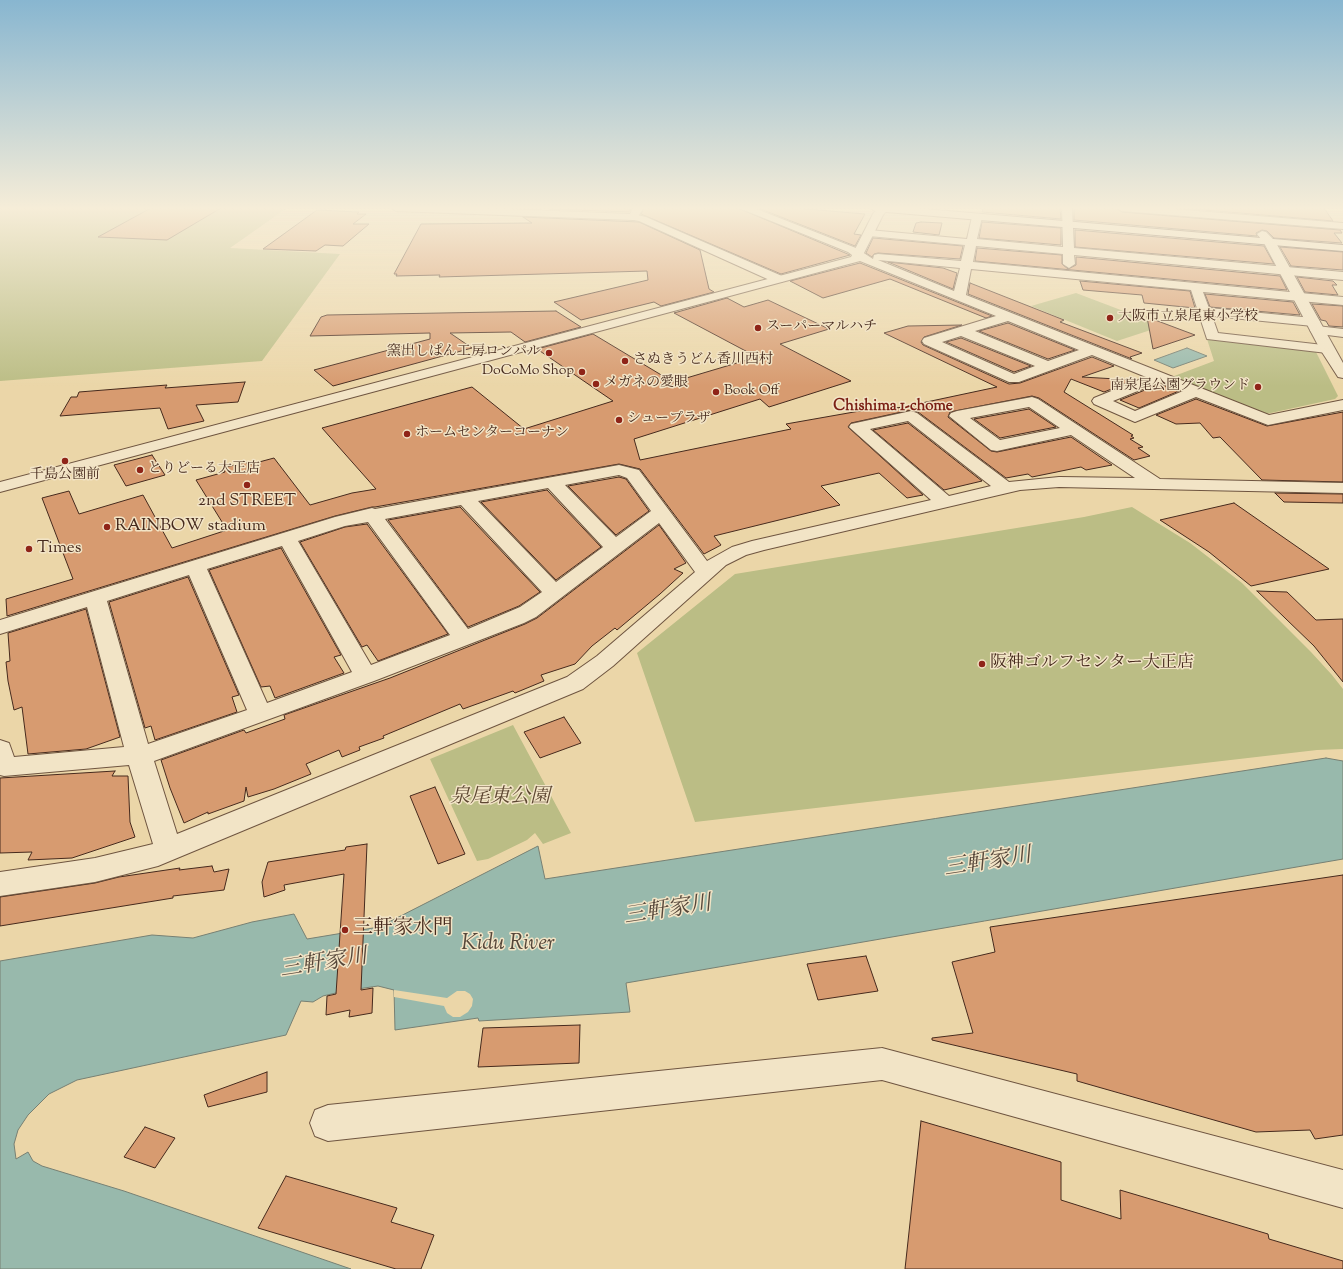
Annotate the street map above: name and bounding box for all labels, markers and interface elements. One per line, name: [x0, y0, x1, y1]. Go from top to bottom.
place label: 大阪市立泉尾東小学校: [1118, 310, 1258, 326]
marker: 大阪市立泉尾東小学校: [1105, 313, 1115, 323]
place label: スーパーマルハチ: [766, 320, 877, 336]
marker: スーパーマルハチ: [753, 323, 763, 333]
place label: 窯出しぱん工房ロンパル: [387, 345, 541, 361]
marker: 窯出しぱん工房ロンパル: [544, 348, 554, 358]
place label: さぬきうどん香川西村: [633, 353, 773, 369]
marker: さぬきうどん香川西村: [620, 356, 630, 366]
place label: DoCoMo Shop: [482, 364, 574, 380]
marker: DoCoMo Shop: [577, 367, 587, 377]
place label: メガネの愛眼: [604, 376, 688, 392]
marker: メガネの愛眼: [591, 379, 601, 389]
place label: 南泉尾公園グラウンド: [1110, 379, 1250, 395]
marker: 南泉尾公園グラウンド: [1253, 382, 1263, 392]
place label: Book Off: [724, 384, 779, 400]
marker: Book Off: [711, 387, 721, 397]
district label: Chishima 1-chome: [833, 398, 953, 416]
place label: シュープラザ: [627, 412, 711, 428]
marker: シュープラザ: [614, 415, 624, 425]
place label: ホームセンターコーナン: [415, 426, 569, 442]
marker: ホームセンターコーナン: [402, 429, 412, 439]
marker: 千島公園前: [60, 456, 70, 466]
place label: とりどーる大正店: [148, 462, 260, 478]
marker: とりどーる大正店: [135, 465, 145, 475]
place label: 千島公園前: [30, 468, 100, 484]
marker: 2nd STREET: [242, 480, 252, 490]
place label: 2nd STREET: [198, 492, 296, 512]
place label: RAINBOW stadium: [115, 517, 266, 537]
marker: RAINBOW stadium: [102, 522, 112, 532]
place label: Times: [37, 539, 81, 559]
marker: Times: [24, 544, 34, 554]
place label: 阪神ゴルフセンター大正店: [990, 654, 1194, 674]
marker: 阪神ゴルフセンター大正店: [977, 659, 987, 669]
park label: 泉尾東公園: [450, 787, 550, 811]
water label: 三軒家川: [942, 844, 1034, 884]
water label: 三軒家川: [622, 892, 714, 932]
place label: 三軒家水門: [353, 918, 453, 942]
marker: 三軒家水門: [340, 925, 350, 935]
water label: Kidu River: [461, 932, 555, 958]
water label: 三軒家川: [278, 945, 370, 985]

